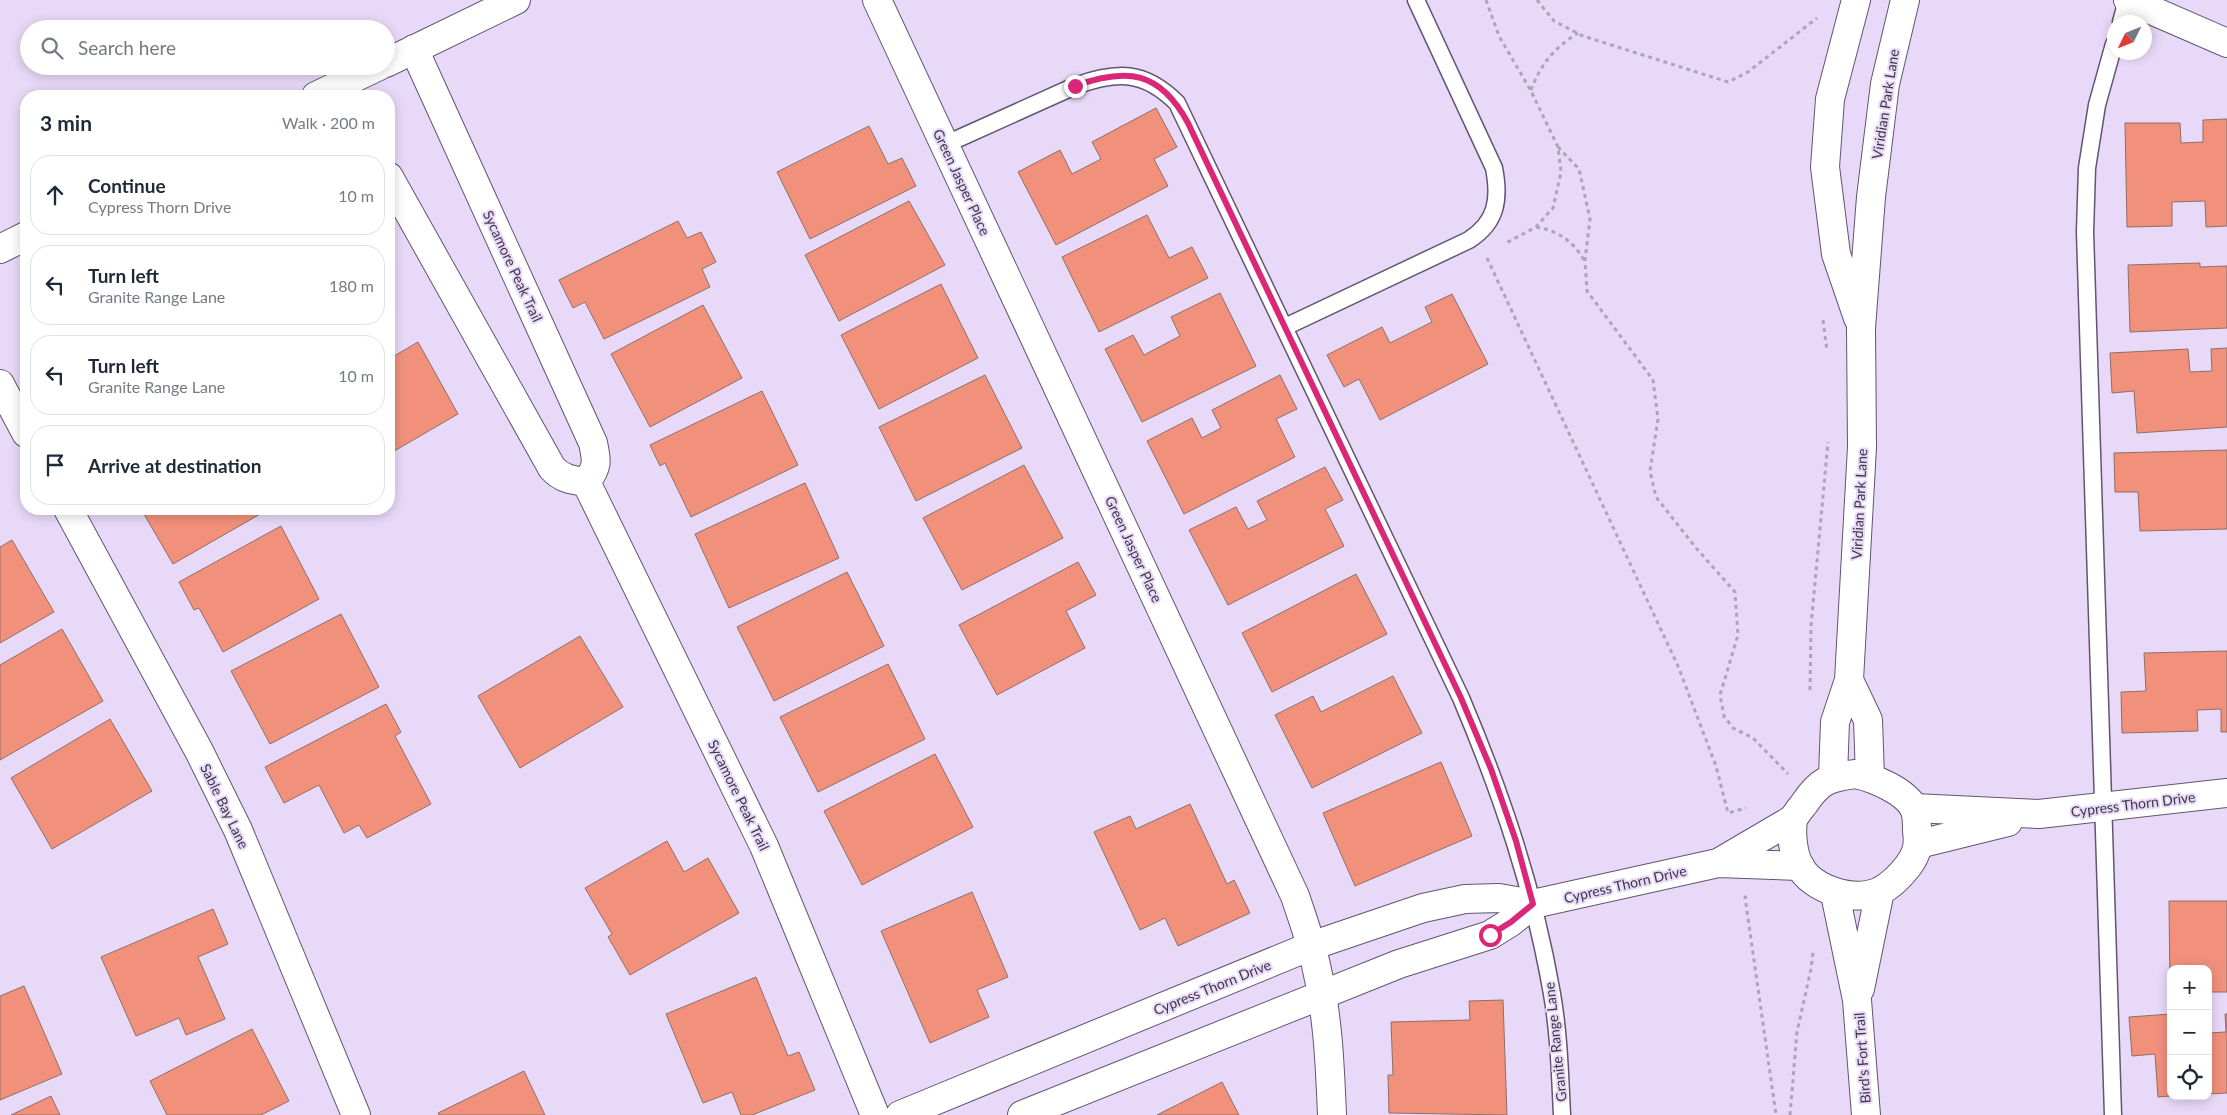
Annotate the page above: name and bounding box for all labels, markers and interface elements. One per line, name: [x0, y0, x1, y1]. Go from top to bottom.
north arrow: [2107, 15, 2152, 60]
search box: [20, 20, 395, 75]
icon: search: [38, 34, 66, 62]
text: Search here: [78, 36, 176, 59]
street label: Viridian Park Lane: [1868, 48, 1902, 160]
route end: [1064, 75, 1087, 98]
text: 3 min: [40, 110, 92, 135]
text: Walk · 200 m: [282, 113, 375, 132]
street label: Green Jasper Place: [930, 126, 994, 238]
text: Continue: [88, 174, 166, 197]
icon: ahead: [41, 181, 69, 209]
text: 10 m: [338, 186, 374, 205]
text: Cypress Thorn Drive: [88, 197, 231, 216]
street label: Sycamore Peak Trail: [480, 208, 546, 324]
text: Turn left: [88, 264, 159, 287]
icon: left: [41, 271, 69, 299]
text: 180 m: [329, 276, 374, 295]
text: Granite Range Lane: [88, 287, 225, 306]
text: Turn left: [88, 354, 159, 377]
icon: left: [41, 361, 69, 389]
text: 10 m: [338, 366, 374, 385]
text: Granite Range Lane: [88, 377, 225, 396]
street label: Viridian Park Lane: [1848, 448, 1870, 560]
icon: arrive: [41, 451, 69, 479]
text: Arrive at destination: [88, 454, 261, 477]
street label: Green Jasper Place: [1102, 493, 1166, 605]
street label: Sycamore Peak Trail: [705, 737, 773, 853]
street label: Sable Bay Lane: [197, 761, 253, 851]
street label: Cypress Thorn Drive: [2070, 788, 2196, 820]
street label: Cypress Thorn Drive: [1562, 862, 1688, 906]
route start: [1479, 924, 1502, 947]
street label: Cypress Thorn Drive: [1151, 956, 1273, 1018]
map controls: [2167, 965, 2212, 1100]
button: +: [2167, 965, 2212, 1010]
street label: Granite Range Lane: [1540, 981, 1570, 1103]
button: −: [2167, 1010, 2212, 1055]
street label: Bird's Fort Trail: [1850, 1012, 1874, 1104]
button: locate: [2167, 1055, 2212, 1100]

